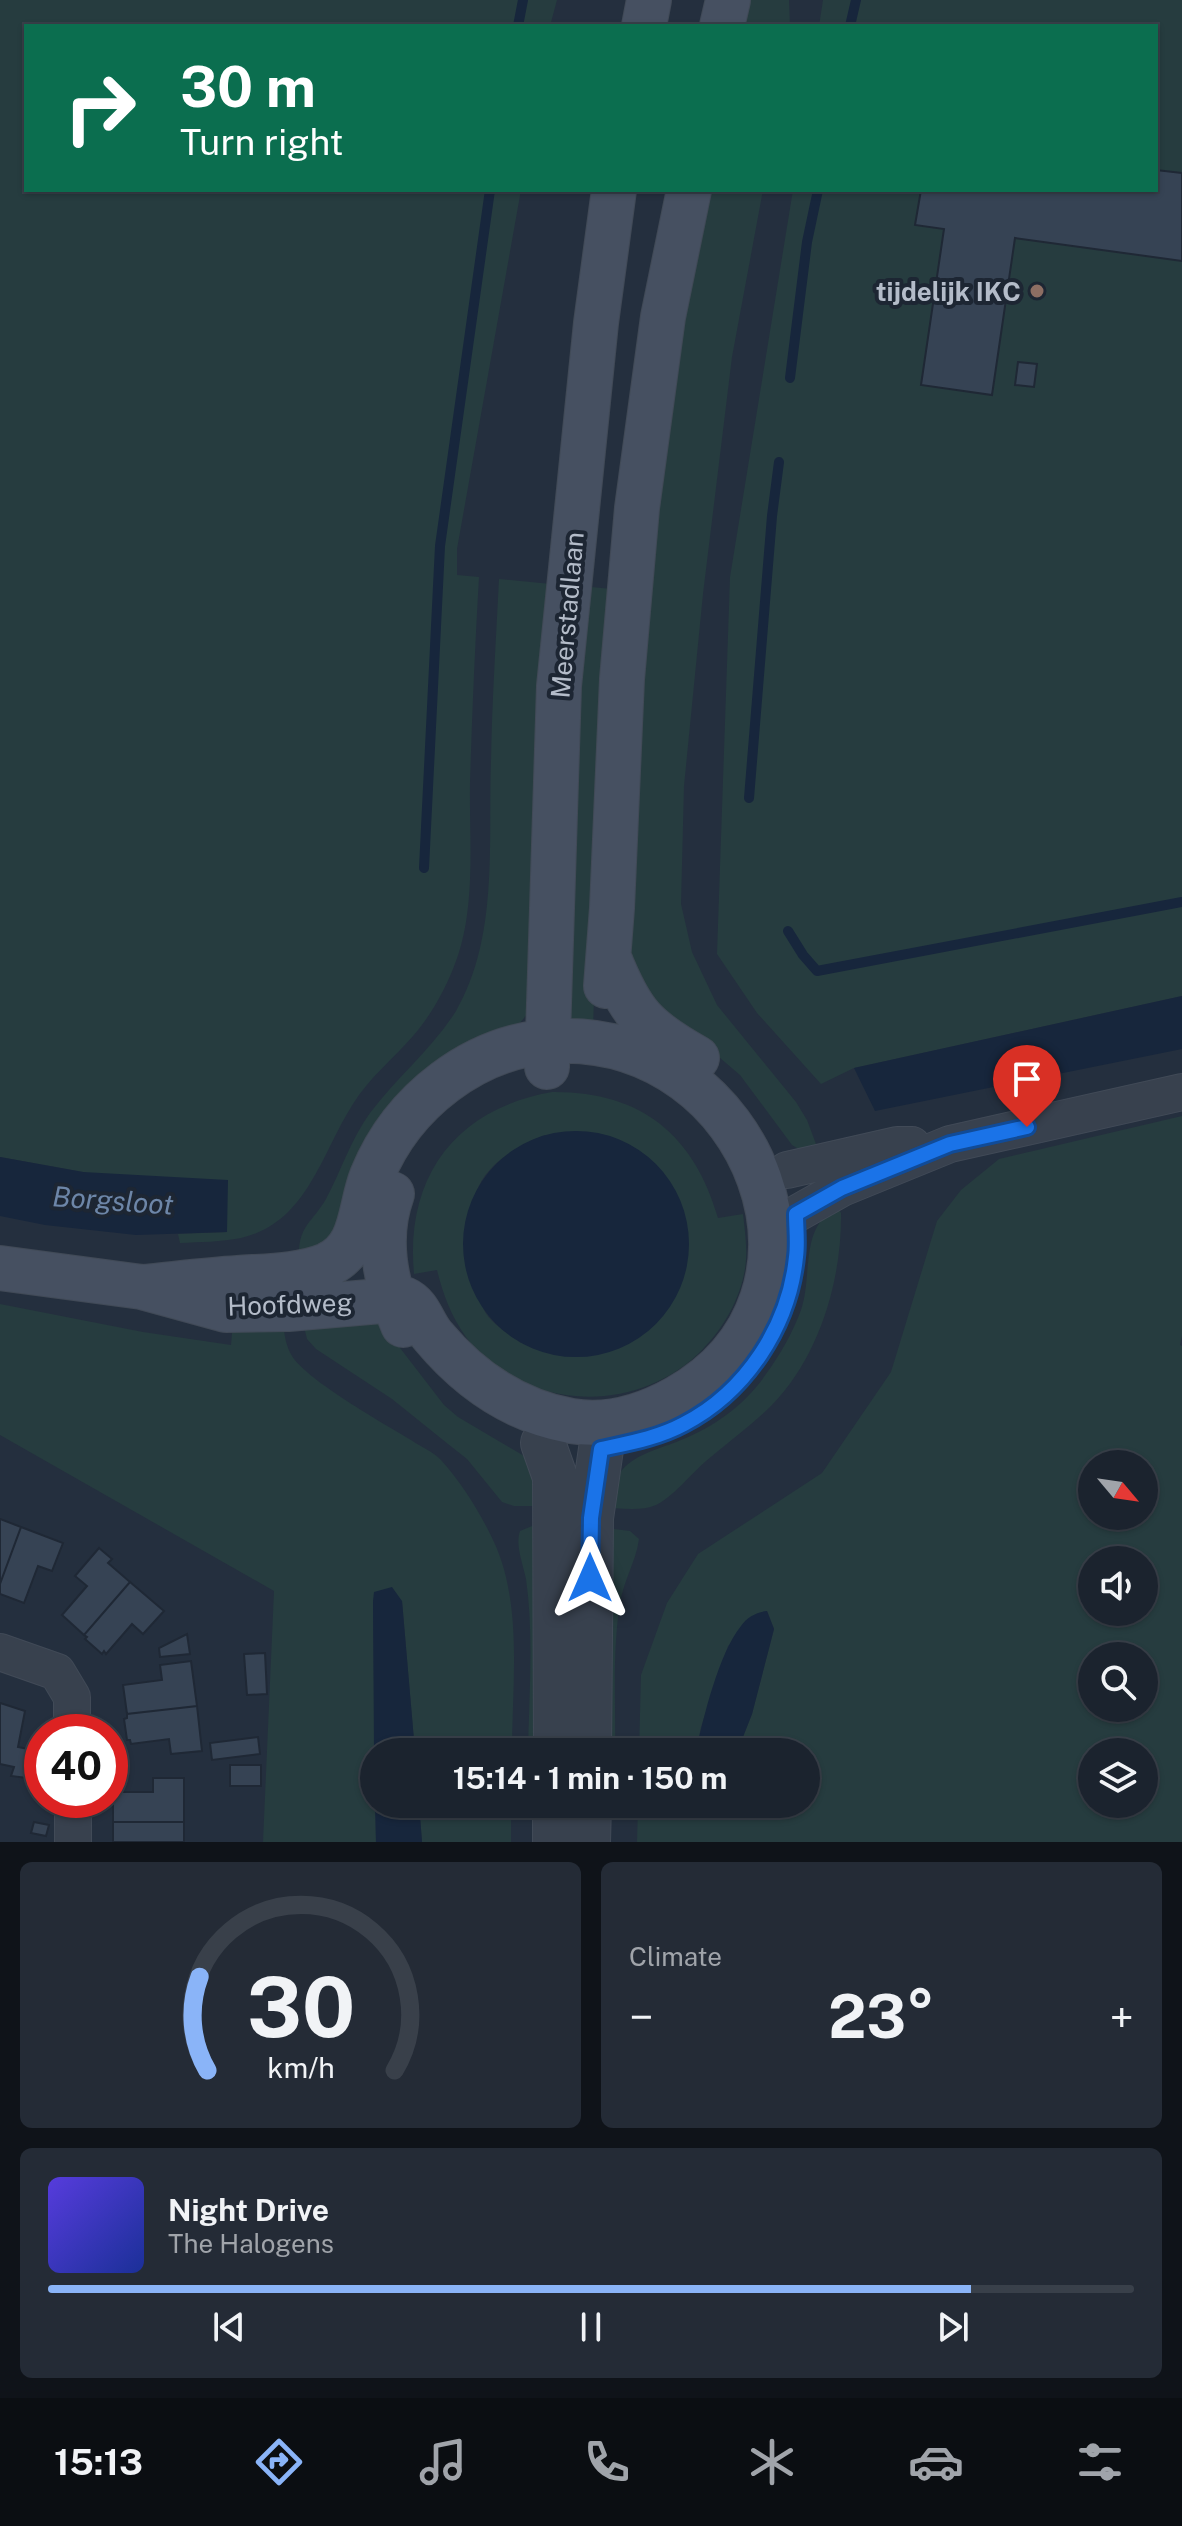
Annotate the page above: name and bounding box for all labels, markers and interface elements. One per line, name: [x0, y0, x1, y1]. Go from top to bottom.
text: 30 m: [180, 54, 316, 120]
icon: right: [48, 56, 152, 160]
text: Turn right: [180, 121, 343, 163]
place label: tijdelijk IKC: [876, 276, 1021, 307]
marker: tijdelijk IKC: [1028, 282, 1046, 300]
street label: Meerstadlaan: [544, 531, 590, 699]
pin: [993, 1045, 1061, 1127]
icon: arrive: [1005, 1057, 1049, 1101]
water label: Borgsloot: [51, 1179, 175, 1221]
street label: Hoofdweg: [227, 1286, 353, 1322]
north arrow: [1078, 1450, 1158, 1530]
map controls: [1078, 1450, 1158, 1818]
position arrow: [548, 1536, 632, 1620]
button: sound: [1078, 1546, 1158, 1626]
button: search: [1078, 1642, 1158, 1722]
speed limit sign: 40: [24, 1714, 128, 1818]
button: layers: [1078, 1738, 1158, 1818]
text: 15:14 · 1 min · 150 m: [453, 1760, 727, 1796]
text: Climate: [629, 1941, 722, 1972]
text: 30: [246, 1958, 355, 2056]
text: 23°: [828, 1981, 935, 2052]
text: −: [629, 1991, 653, 2043]
text: +: [1110, 1991, 1134, 2043]
text: km/h: [267, 2051, 334, 2084]
text: Night Drive: [168, 2192, 329, 2228]
text: The Halogens: [168, 2228, 334, 2259]
icon: previous: [207, 2305, 251, 2349]
icon: pause: [569, 2305, 613, 2349]
icon: next: [931, 2305, 975, 2349]
icon: directions: [251, 2434, 307, 2490]
icon: music: [415, 2434, 471, 2490]
icon: phone: [579, 2434, 635, 2490]
icon: climate: [744, 2434, 800, 2490]
icon: car: [908, 2434, 964, 2490]
icon: filters: [1072, 2434, 1128, 2490]
text: 15:13: [54, 2441, 143, 2483]

